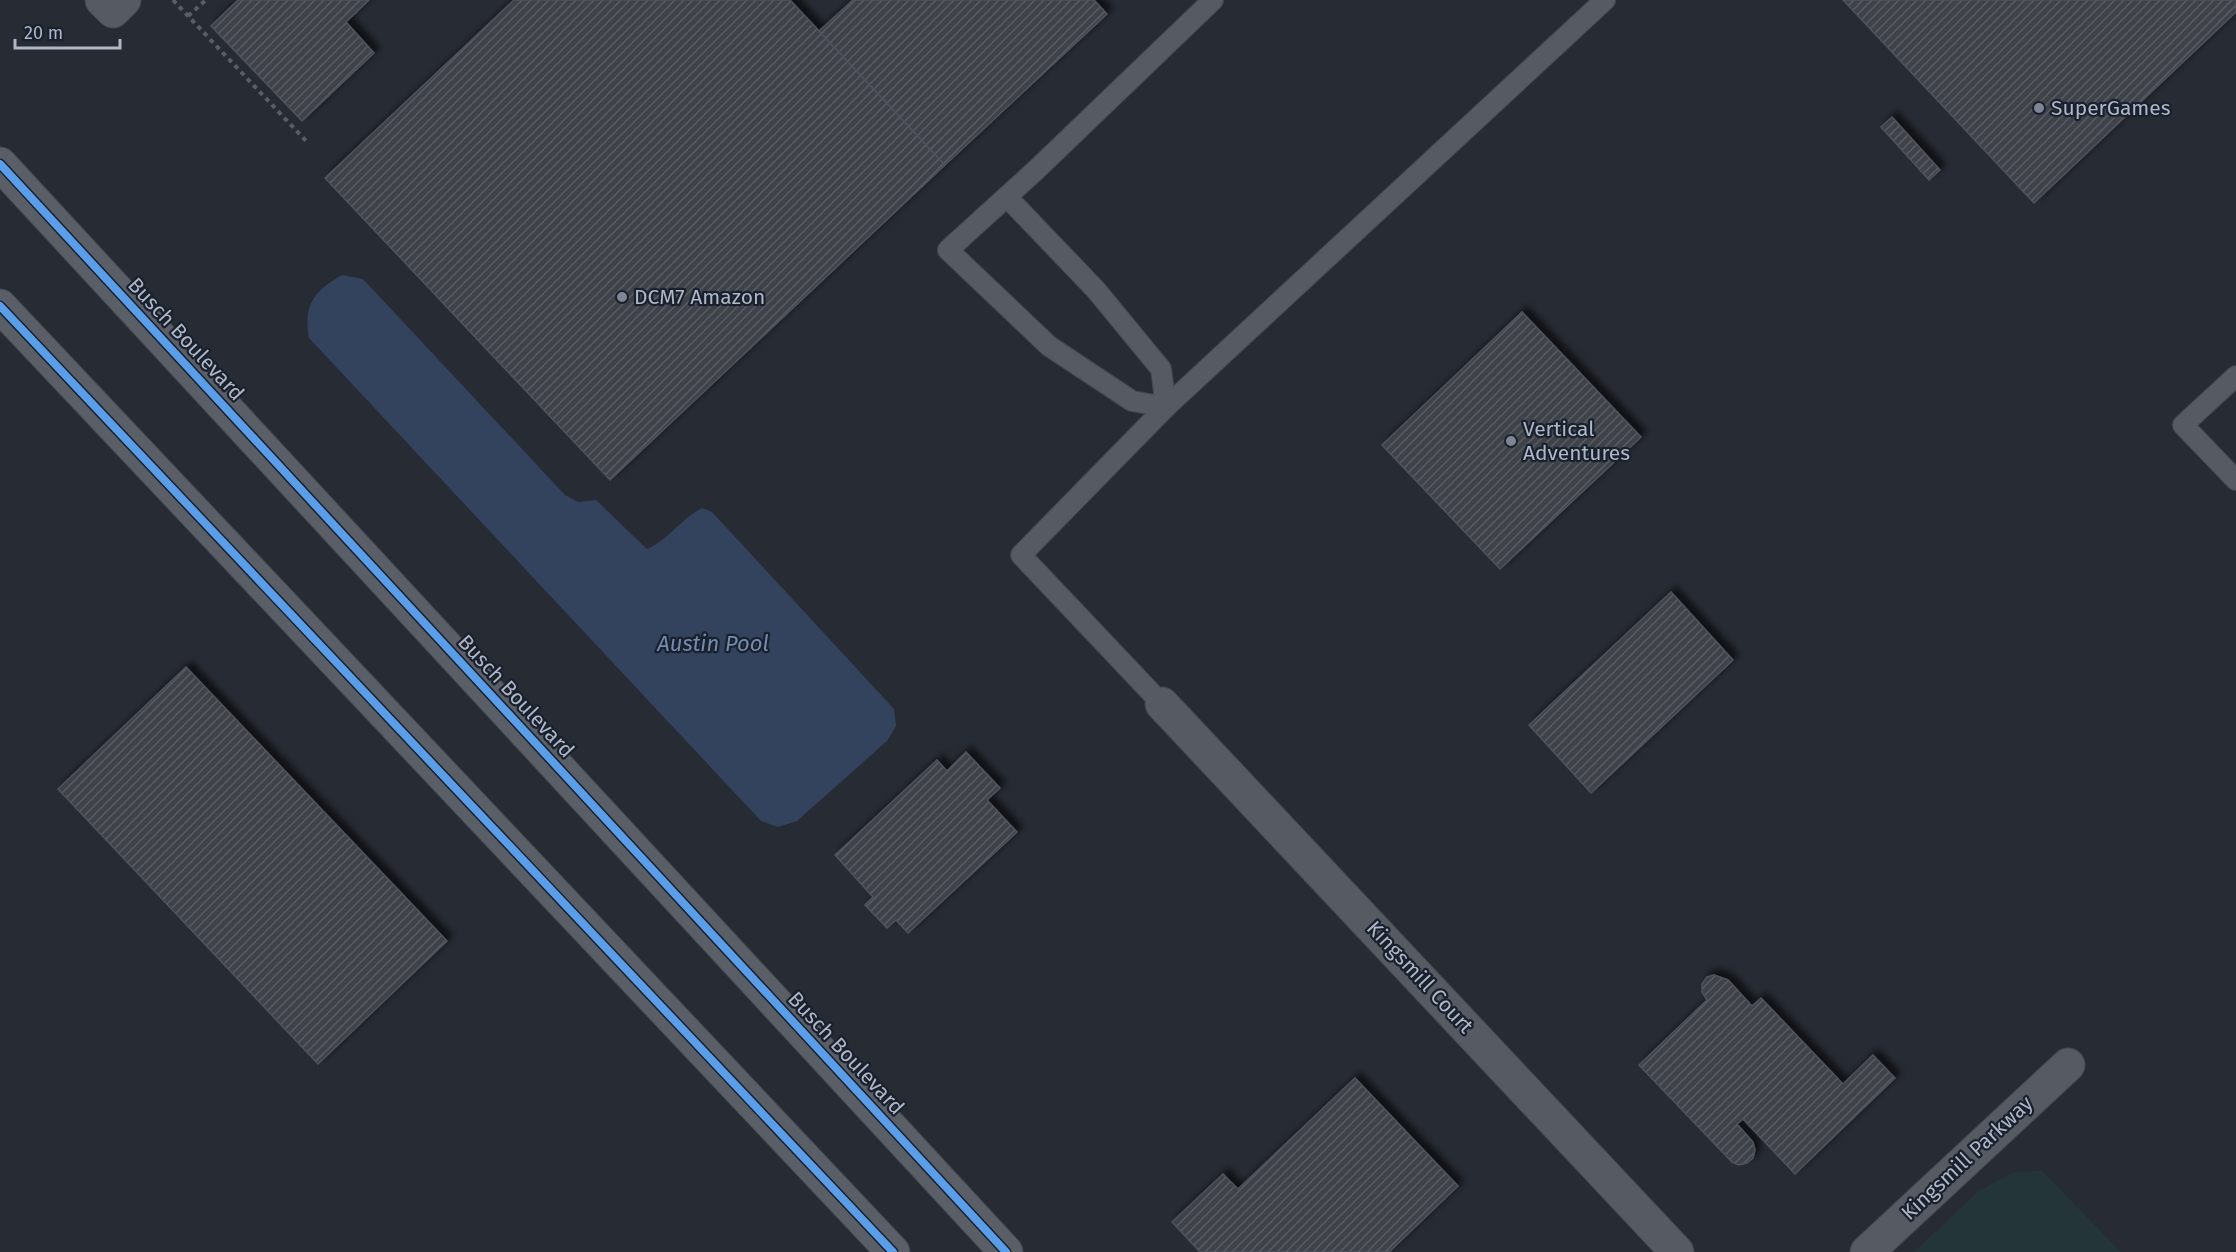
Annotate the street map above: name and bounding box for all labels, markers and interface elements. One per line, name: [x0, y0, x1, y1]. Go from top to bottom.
scale bar: [15, 12, 120, 50]
text: 20 m: [24, 22, 63, 44]
place label: SuperGames: [2051, 95, 2171, 121]
marker: SuperGames: [2032, 101, 2046, 115]
street label: Busch Boulevard: [122, 272, 250, 406]
place label: DCM7 Amazon: [634, 284, 765, 310]
marker: DCM7 Amazon: [615, 290, 629, 304]
place label: Vertical Adventures: [1523, 416, 1630, 466]
marker: Vertical Adventures: [1504, 434, 1518, 448]
street label: Busch Boulevard: [452, 629, 580, 763]
water label: Austin Pool: [656, 630, 769, 657]
street label: Kingsmill Court: [1361, 915, 1479, 1039]
street label: Busch Boulevard: [782, 986, 910, 1120]
street label: Kingsmill Parkway: [1896, 1090, 2039, 1226]

